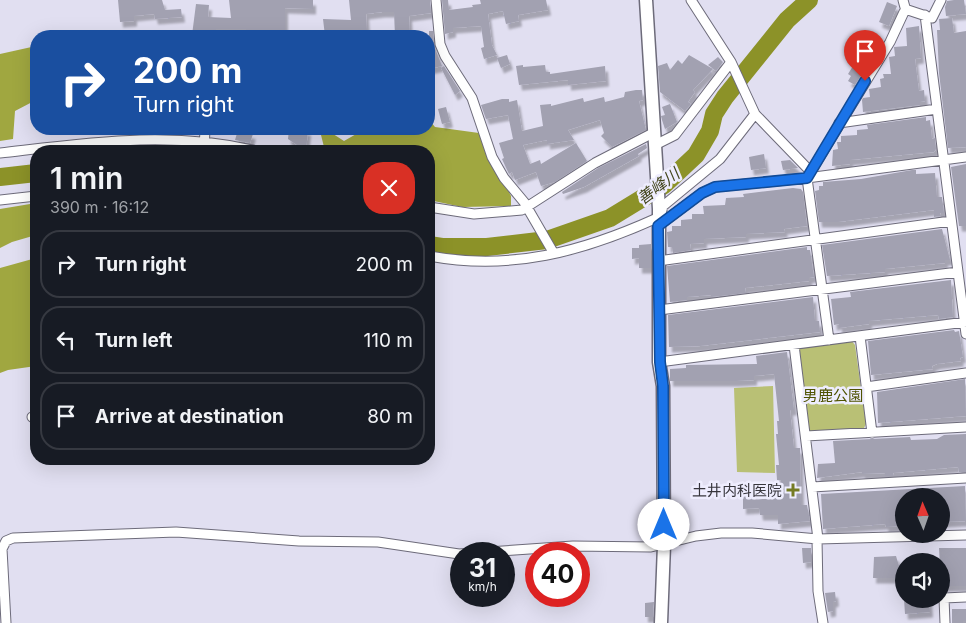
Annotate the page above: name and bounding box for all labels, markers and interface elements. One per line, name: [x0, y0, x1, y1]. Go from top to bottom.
pin: [844, 30, 886, 81]
icon: arrive: [851, 37, 879, 65]
text: 200 m: [133, 49, 242, 91]
icon: right: [50, 50, 115, 115]
text: Turn right: [133, 91, 234, 117]
text: 1 min: [50, 160, 123, 196]
button: close: [363, 162, 415, 214]
water label: 善峰川: [633, 162, 685, 208]
text: 390 m · 16:12: [50, 197, 149, 217]
icon: right: [52, 250, 80, 278]
text: Turn right: [95, 253, 186, 276]
text: 200 m: [355, 253, 413, 276]
icon: left: [52, 326, 80, 354]
text: Turn left: [95, 329, 173, 352]
text: 110 m: [364, 329, 413, 352]
park label: 男鹿公園: [803, 386, 863, 405]
icon: arrive: [52, 402, 80, 430]
text: Arrive at destination: [95, 405, 284, 428]
text: 80 m: [367, 405, 413, 428]
place label: 土井内科医院: [692, 481, 782, 500]
marker: 土井内科医院: [786, 483, 800, 497]
north arrow: [895, 488, 950, 542]
map controls: [895, 488, 950, 608]
position arrow: [637, 498, 689, 550]
speed limit sign: 40: [525, 542, 590, 607]
text: 31: [469, 553, 496, 583]
button: sound: [895, 553, 950, 608]
text: km/h: [468, 579, 497, 594]

